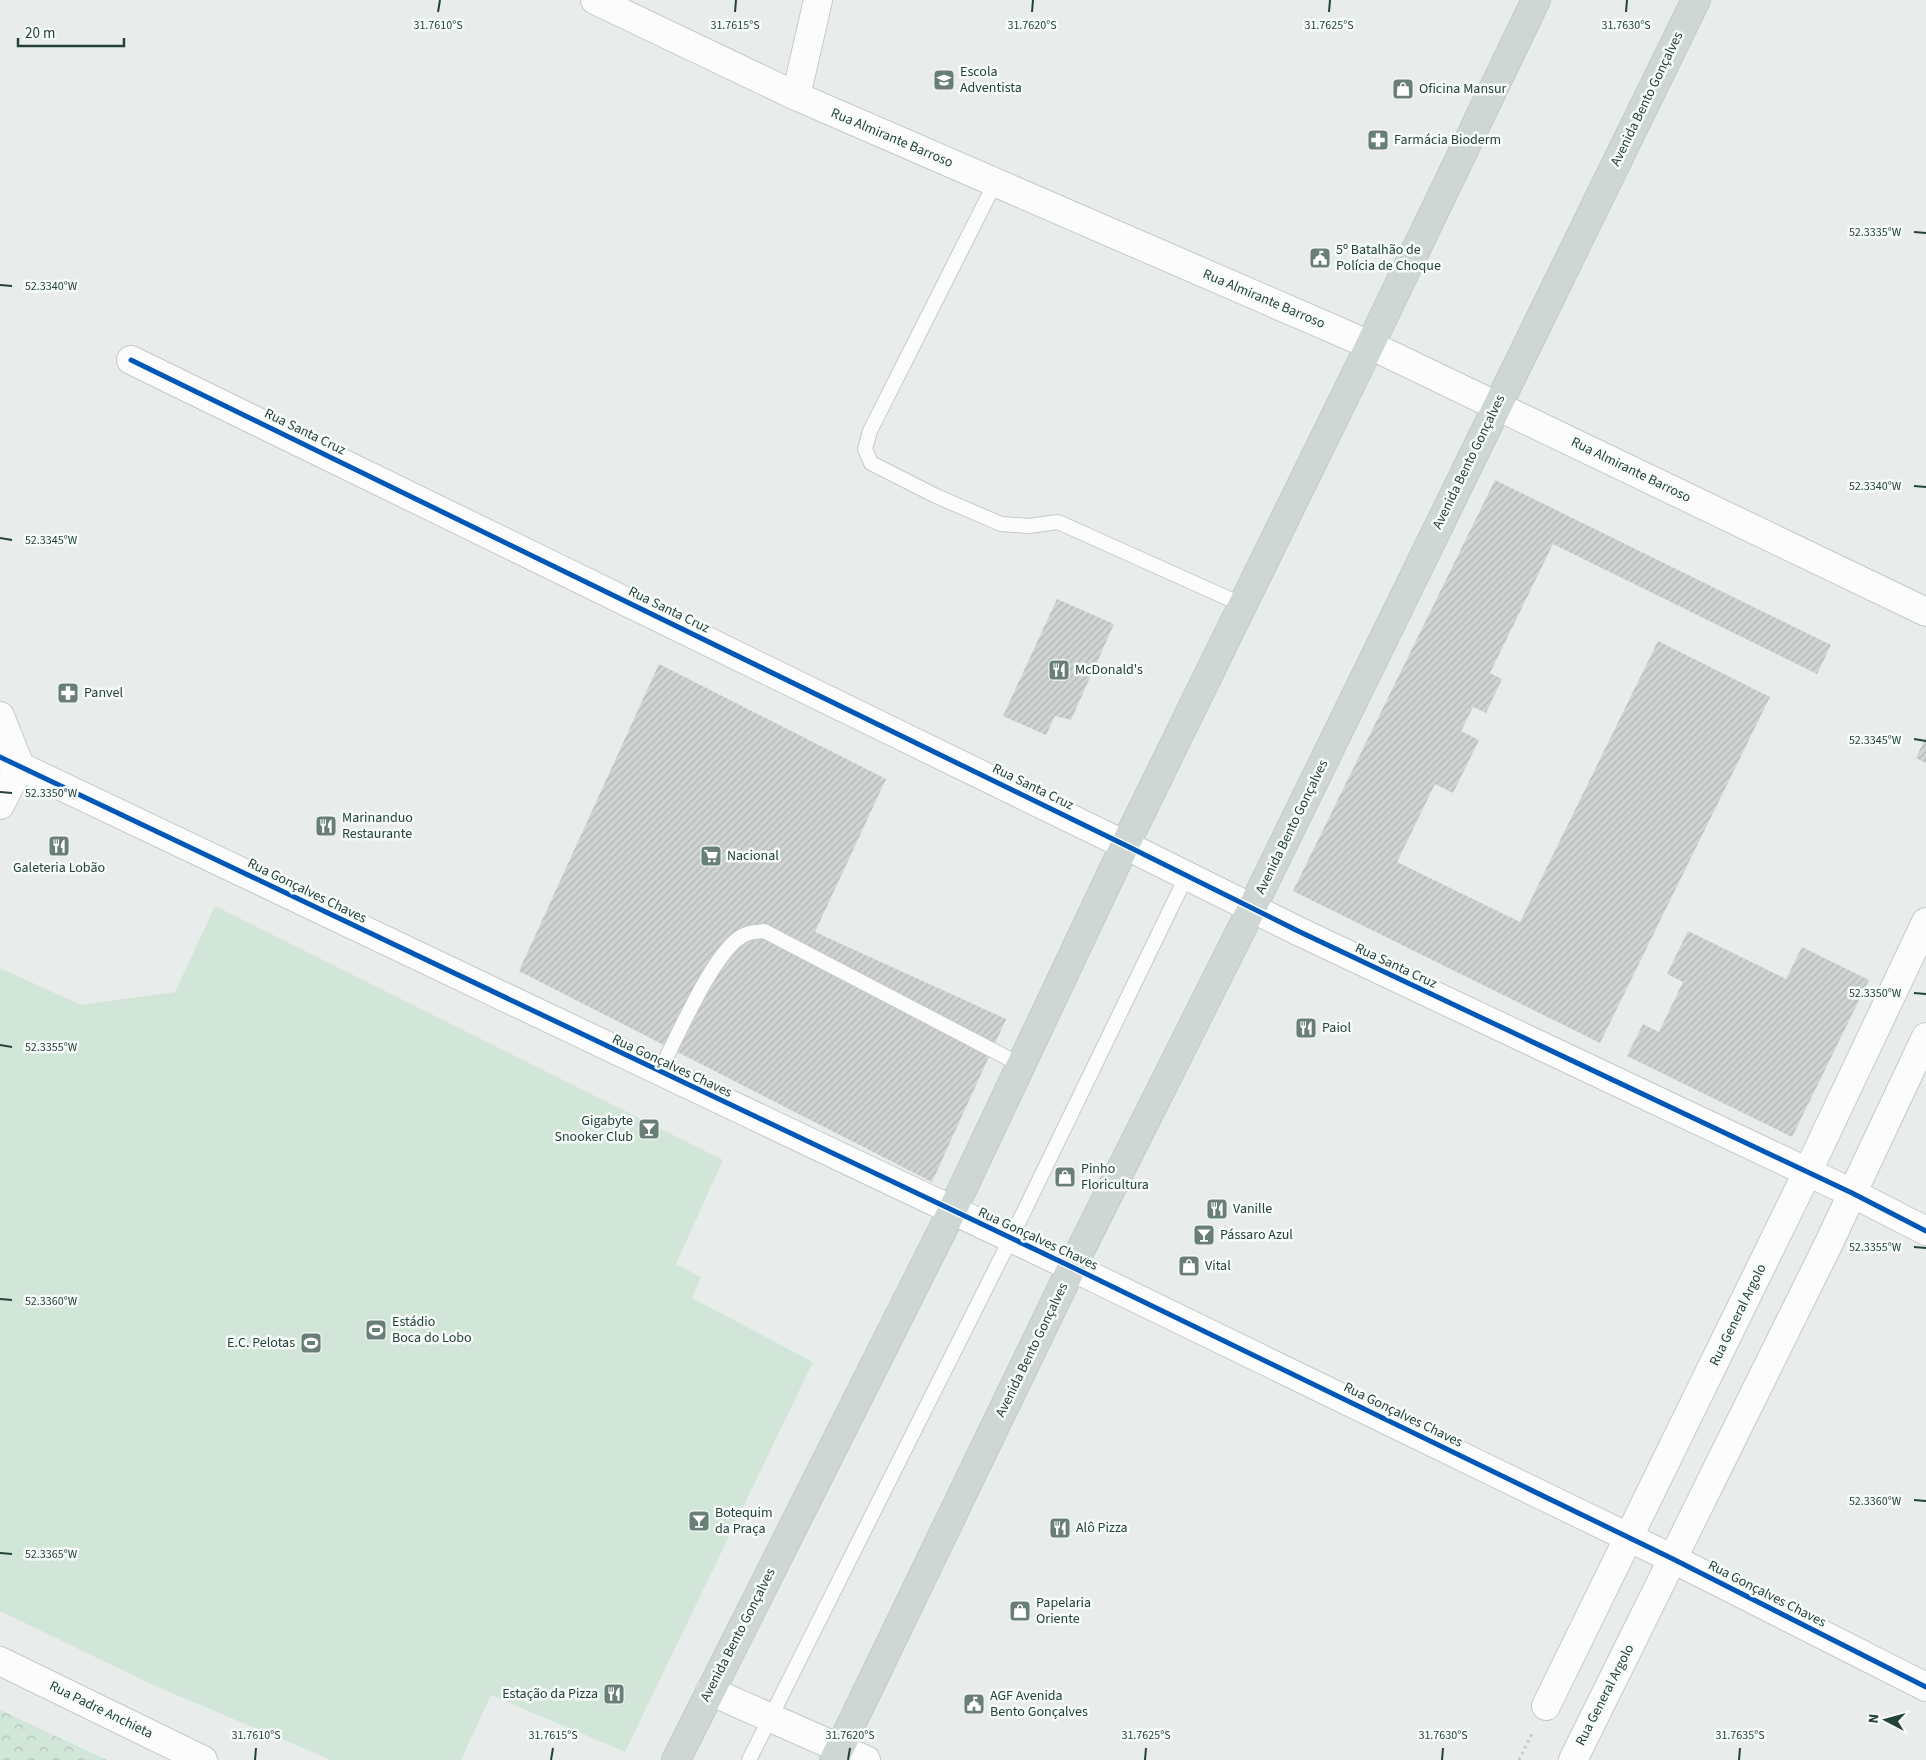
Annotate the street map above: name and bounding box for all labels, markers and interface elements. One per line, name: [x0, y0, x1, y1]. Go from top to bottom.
scale bar: [18, 15, 124, 47]
text: 31.7610°S: [413, 17, 463, 34]
text: 31.7615°S: [710, 17, 760, 34]
text: 31.7620°S: [1007, 17, 1057, 34]
text: 31.7625°S: [1304, 17, 1354, 34]
text: 31.7630°S: [1601, 17, 1651, 34]
text: 20 m: [25, 23, 55, 44]
street label: Avenida Bento Gonçalves: [1606, 28, 1688, 170]
place label: Escola Adventista: [960, 62, 1022, 98]
school or university icon: Escola Adventista: [932, 68, 956, 92]
shop icon: Oficina Mansur: [1391, 77, 1415, 101]
place label: Oficina Mansur: [1419, 79, 1507, 99]
street label: Rua Almirante Barroso: [828, 103, 956, 173]
pharmacy icon: Farmácia Bioderm: [1366, 128, 1390, 152]
place label: Farmácia Bioderm: [1394, 130, 1501, 150]
text: 52.3335°W: [1849, 224, 1902, 241]
place label: 5º Batalhão de Polícia de Choque: [1336, 240, 1441, 276]
public building icon: 5º Batalhão de Polícia de Choque: [1308, 246, 1332, 270]
street label: Rua Almirante Barroso: [1200, 264, 1328, 334]
text: 52.3340°W: [25, 278, 78, 295]
street label: Avenida Bento Gonçalves: [1428, 391, 1510, 533]
street label: Rua Santa Cruz: [261, 404, 349, 460]
street label: Rua Almirante Barroso: [1568, 432, 1694, 508]
text: 52.3340°W: [1849, 478, 1902, 495]
text: 52.3345°W: [25, 532, 78, 549]
street label: Rua Santa Cruz: [625, 582, 713, 638]
restaurant icon: McDonald's: [1047, 658, 1071, 682]
place label: McDonald's: [1075, 660, 1143, 680]
pharmacy icon: Panvel: [56, 681, 80, 705]
place label: Panvel: [84, 683, 123, 703]
text: 52.3345°W: [1849, 732, 1902, 749]
street label: Avenida Bento Gonçalves: [1251, 756, 1333, 898]
street label: Rua Santa Cruz: [989, 759, 1077, 815]
text: 52.3350°W: [25, 785, 78, 802]
place label: Marinanduo Restaurante: [342, 808, 413, 844]
restaurant icon: Marinanduo Restaurante: [314, 814, 338, 838]
restaurant icon: Galeteria Lobão: [47, 834, 71, 858]
supermarket icon: Nacional: [699, 844, 723, 868]
place label: Nacional: [727, 846, 779, 866]
street label: Rua Gonçalves Chaves: [244, 853, 370, 929]
place label: Galeteria Lobão: [13, 858, 105, 878]
street label: Rua Santa Cruz: [1352, 938, 1440, 994]
text: 52.3350°W: [1849, 985, 1902, 1002]
restaurant icon: Paiol: [1294, 1016, 1318, 1040]
place label: Paiol: [1322, 1018, 1351, 1038]
street label: Rua Gonçalves Chaves: [609, 1029, 735, 1103]
text: 52.3355°W: [25, 1039, 78, 1056]
place label: Gigabyte Snooker Club: [554, 1111, 633, 1147]
bar icon: Gigabyte Snooker Club: [637, 1117, 661, 1141]
place label: Pinho Floricultura: [1081, 1159, 1149, 1195]
shop icon: Pinho Floricultura: [1053, 1165, 1077, 1189]
restaurant icon: Vanille: [1205, 1197, 1229, 1221]
place label: Vanille: [1233, 1199, 1272, 1219]
street label: Rua Gonçalves Chaves: [975, 1202, 1101, 1276]
bar icon: Pássaro Azul: [1192, 1223, 1216, 1247]
place label: Pássaro Azul: [1220, 1225, 1293, 1245]
text: 52.3355°W: [1849, 1239, 1902, 1256]
shop icon: Vital: [1177, 1254, 1201, 1278]
place label: Vital: [1205, 1256, 1231, 1276]
street label: Rua General Argolo: [1705, 1261, 1771, 1369]
street label: Avenida Bento Gonçalves: [991, 1279, 1073, 1421]
text: 52.3360°W: [25, 1293, 78, 1310]
place label: Estádio Boca do Lobo: [392, 1312, 472, 1348]
sports icon: Estádio Boca do Lobo: [364, 1318, 388, 1342]
sports icon: E.C. Pelotas: [299, 1331, 323, 1355]
place label: E.C. Pelotas: [227, 1333, 295, 1353]
street label: Rua Gonçalves Chaves: [1340, 1377, 1466, 1453]
text: 52.3360°W: [1849, 1493, 1902, 1510]
place label: Botequim da Praça: [715, 1503, 773, 1539]
bar icon: Botequim da Praça: [687, 1509, 711, 1533]
restaurant icon: Alô Pizza: [1048, 1516, 1072, 1540]
place label: Alô Pizza: [1076, 1518, 1128, 1538]
text: 52.3365°W: [25, 1546, 78, 1563]
street label: Rua Gonçalves Chaves: [1704, 1556, 1830, 1633]
street label: Avenida Bento Gonçalves: [696, 1565, 780, 1705]
place label: Papelaria Oriente: [1036, 1593, 1091, 1629]
shop icon: Papelaria Oriente: [1008, 1599, 1032, 1623]
street label: Rua General Argolo: [1571, 1641, 1639, 1749]
street label: Rua Padre Anchieta: [46, 1676, 156, 1744]
restaurant icon: Estação da Pizza: [602, 1682, 626, 1706]
place label: Estação da Pizza: [502, 1684, 598, 1704]
place label: AGF Avenida Bento Gonçalves: [990, 1686, 1088, 1722]
public building icon: AGF Avenida Bento Gonçalves: [962, 1692, 986, 1716]
north arrow: [1861, 1695, 1911, 1745]
text: N: [1864, 1713, 1884, 1724]
text: 31.7610°S: [231, 1727, 281, 1744]
text: 31.7615°S: [528, 1727, 578, 1744]
text: 31.7620°S: [825, 1727, 875, 1744]
text: 31.7625°S: [1121, 1727, 1171, 1744]
text: 31.7630°S: [1418, 1727, 1468, 1744]
text: 31.7635°S: [1715, 1727, 1765, 1744]

